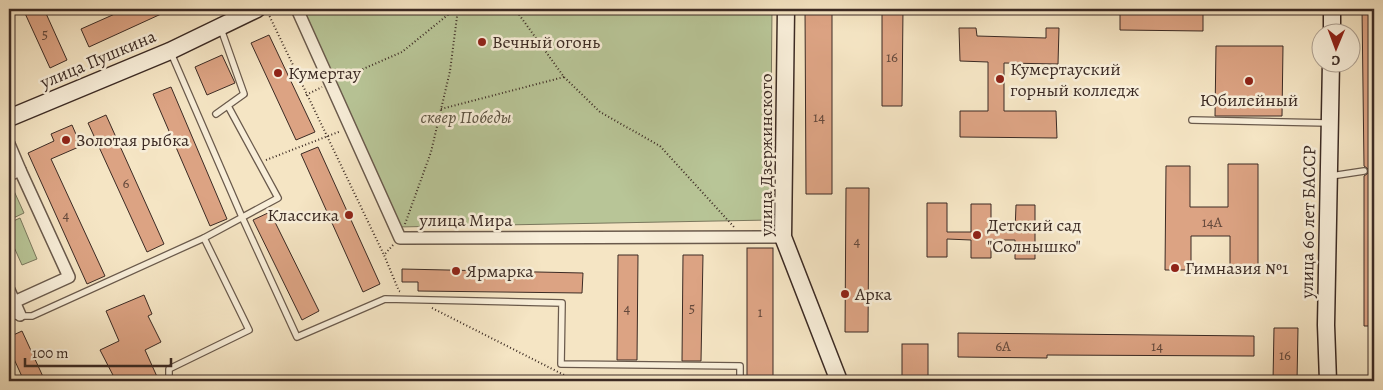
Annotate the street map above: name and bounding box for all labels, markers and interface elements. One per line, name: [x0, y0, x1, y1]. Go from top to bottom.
north arrow: [1310, 22, 1360, 72]
street label: улица Пушкина: [36, 24, 160, 95]
house number: 5: [42, 24, 48, 44]
place label: Вечный огонь: [492, 30, 600, 54]
marker: Вечный огонь: [476, 36, 488, 48]
house number: 16: [886, 47, 898, 67]
text: С: [1331, 51, 1340, 70]
place label: Кумертауский горный колледж: [1010, 57, 1140, 102]
place label: Кумертау: [288, 61, 362, 85]
marker: Кумертау: [272, 67, 284, 79]
street label: улица Дзержинского: [754, 73, 778, 238]
marker: Кумертауский горный колледж: [994, 73, 1006, 85]
marker: Юбилейный: [1243, 75, 1255, 87]
place label: Юбилейный: [1200, 88, 1298, 112]
park label: сквер Победы: [420, 105, 512, 129]
house number: 14: [813, 107, 825, 127]
place label: Золотая рыбка: [76, 128, 190, 152]
marker: Золотая рыбка: [60, 134, 72, 146]
street label: улица 60 лет БАССР: [1295, 145, 1321, 300]
house number: 6: [123, 173, 130, 193]
place label: Классика: [267, 203, 340, 227]
house number: 4: [63, 205, 70, 225]
street label: улица Мира: [419, 208, 513, 232]
marker: Классика: [343, 209, 355, 221]
house number: 14А: [1202, 212, 1223, 232]
place label: Детский сад "Солнышко": [987, 213, 1081, 258]
marker: Детский сад "Солнышко": [971, 229, 983, 241]
house number: 4: [854, 231, 861, 251]
place label: Гимназия №1: [1185, 256, 1288, 280]
place label: Ярмарка: [466, 259, 534, 283]
marker: Гимназия №1: [1169, 262, 1181, 274]
marker: Ярмарка: [450, 265, 462, 277]
place label: Арка: [854, 282, 893, 306]
marker: Арка: [839, 288, 851, 300]
house number: 4: [624, 298, 631, 318]
house number: 5: [689, 298, 695, 318]
house number: 1: [757, 302, 763, 322]
scale bar: [25, 335, 171, 367]
house number: 6А: [995, 336, 1011, 356]
house number: 14: [1151, 336, 1163, 356]
text: 100 m: [32, 343, 69, 363]
house number: 16: [1279, 345, 1291, 365]

